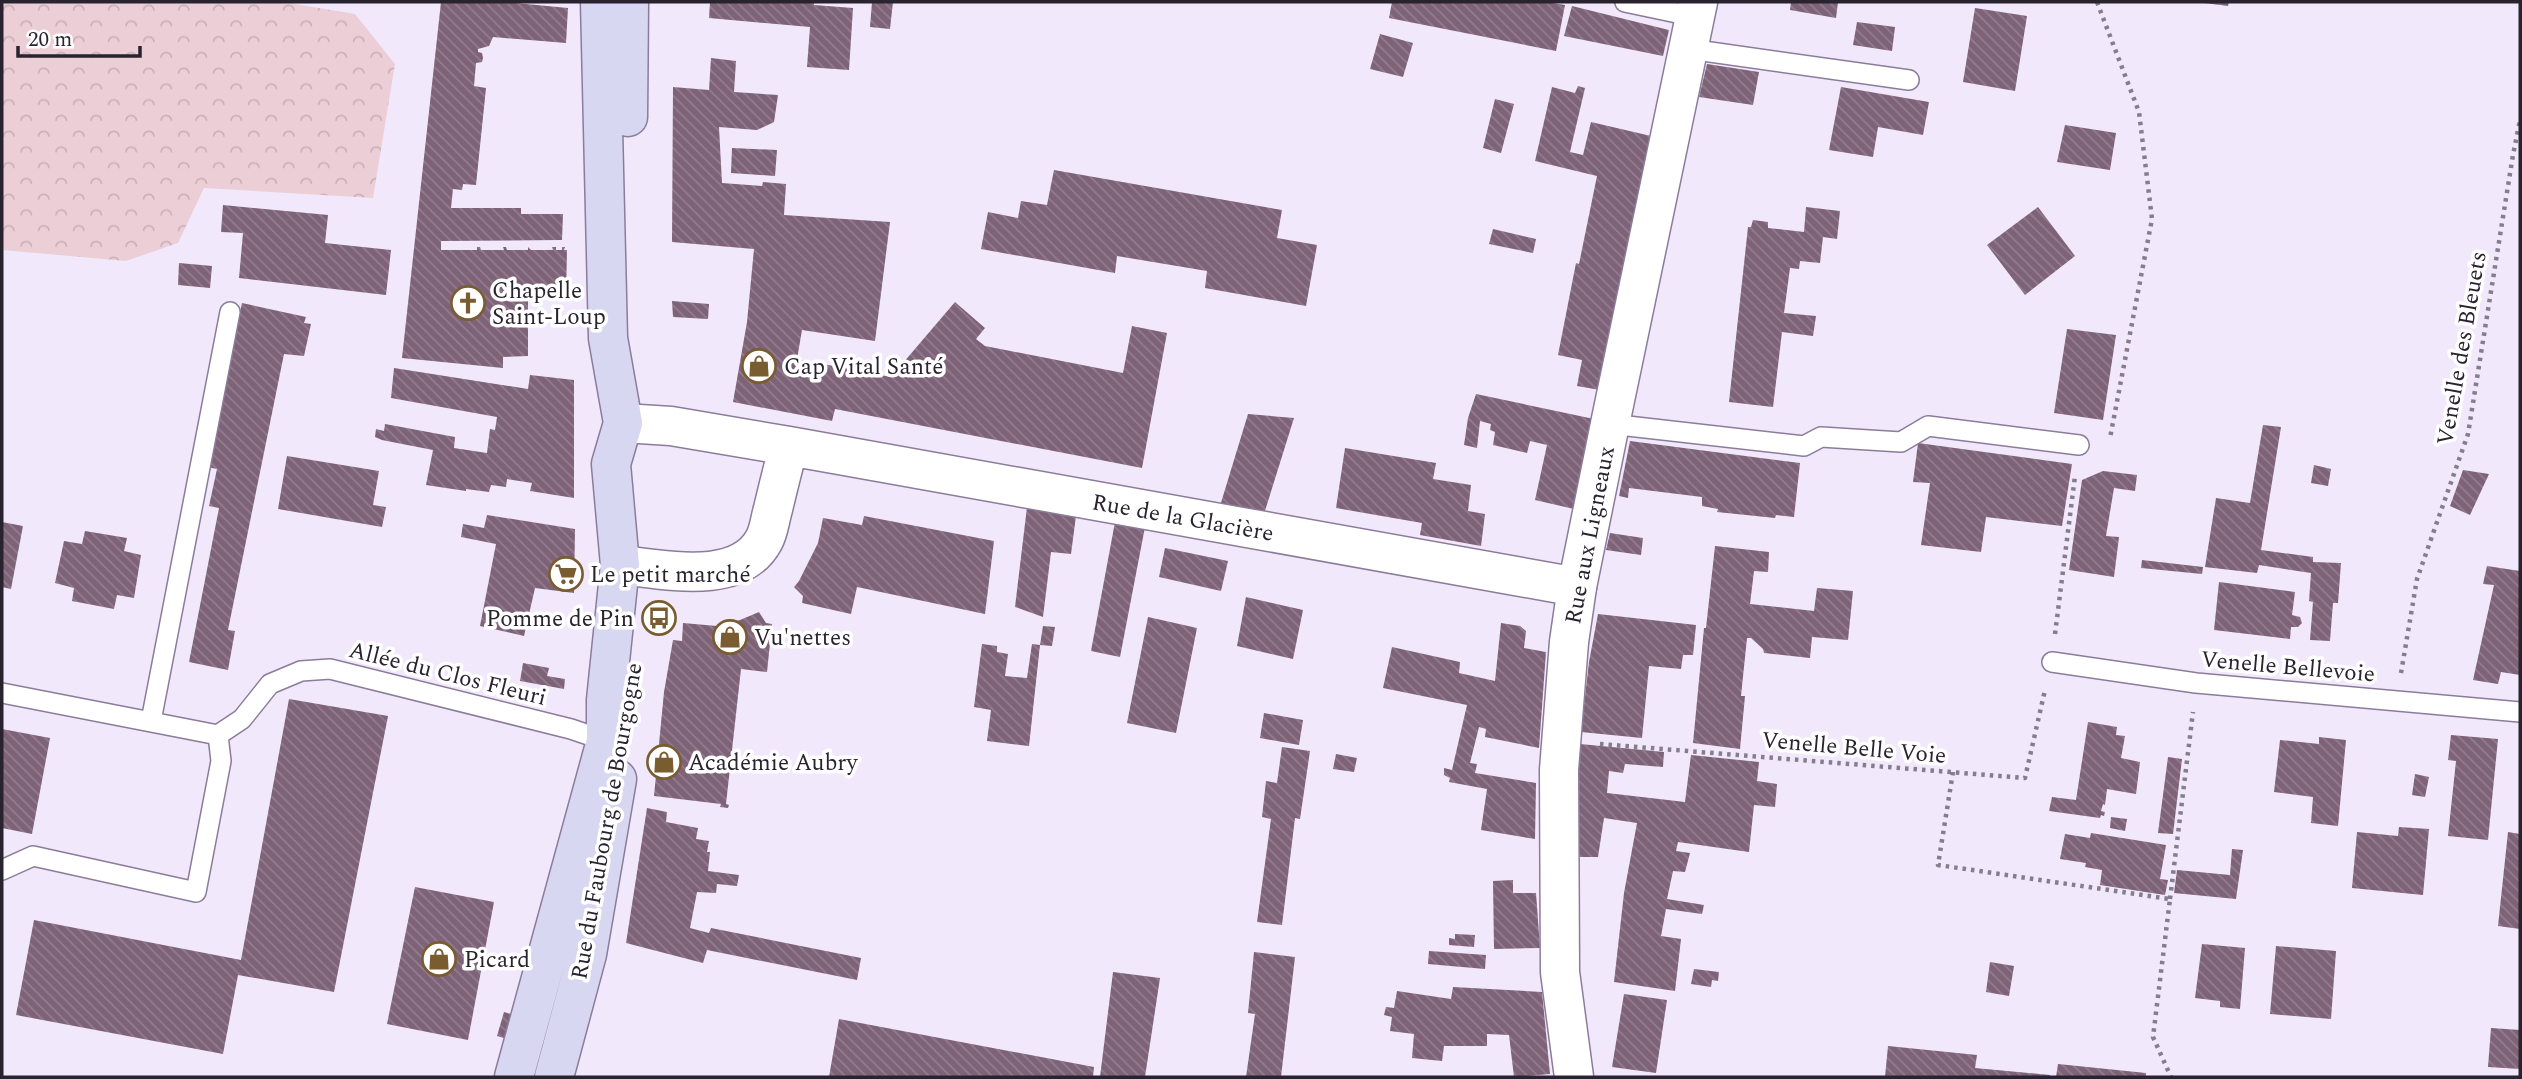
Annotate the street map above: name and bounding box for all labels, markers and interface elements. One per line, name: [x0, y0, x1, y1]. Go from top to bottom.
scale bar: [18, 14, 140, 58]
text: 20 m: [28, 24, 72, 56]
street label: Venelle des Bleuets: [2428, 248, 2497, 448]
place label: Chapelle Saint-Loup: [492, 274, 606, 335]
church icon: Chapelle Saint-Loup: [449, 284, 487, 322]
shop icon: Cap Vital Santé: [740, 347, 778, 385]
place label: Cap Vital Santé: [784, 350, 943, 385]
street label: Rue aux Ligneaux: [1556, 443, 1625, 627]
street label: Rue de la Glacière: [1089, 485, 1276, 552]
supermarket icon: Le petit marché: [547, 555, 585, 593]
place label: Le petit marché: [590, 558, 751, 593]
bus stop icon: Pomme de Pin: [640, 599, 678, 637]
place label: Pomme de Pin: [486, 602, 634, 637]
shop icon: Vu'nettes: [711, 618, 749, 656]
place label: Vu'nettes: [754, 621, 851, 656]
street label: Allée du Clos Fleuri: [345, 633, 550, 716]
street label: Venelle Bellevoie: [2199, 642, 2376, 693]
street label: Rue du Faubourg de Bourgogne: [562, 660, 653, 982]
street label: Venelle Belle Voie: [1760, 723, 1948, 774]
shop icon: Académie Aubry: [645, 743, 683, 781]
place label: Académie Aubry: [688, 746, 858, 781]
shop icon: Picard: [420, 940, 458, 978]
place label: Picard: [464, 943, 530, 978]

